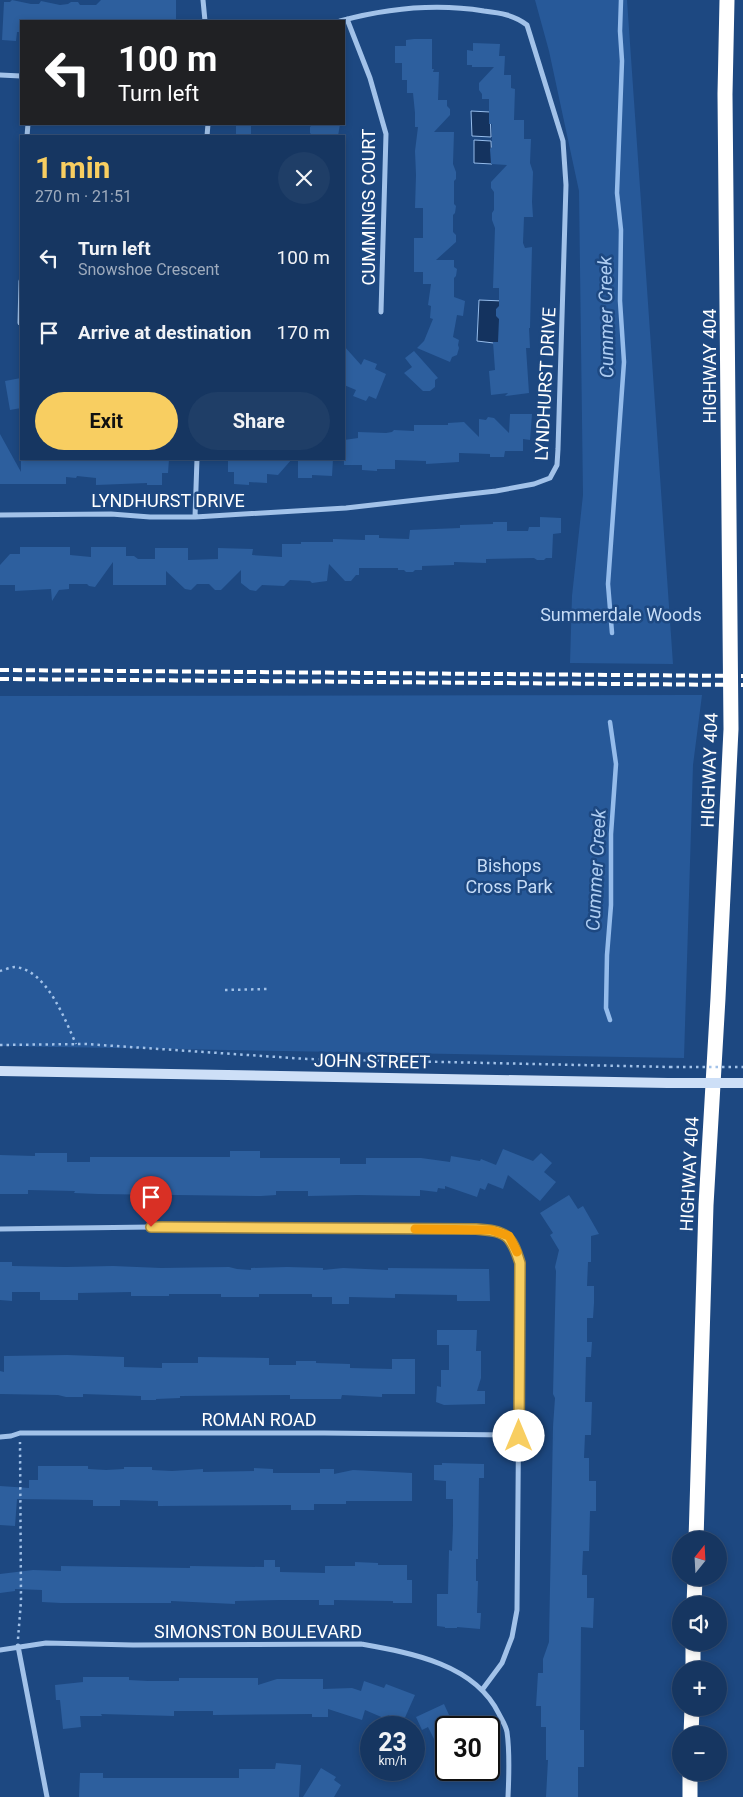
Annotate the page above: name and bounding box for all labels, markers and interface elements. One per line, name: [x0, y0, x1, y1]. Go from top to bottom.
text: 100 m: [118, 39, 217, 80]
icon: left: [35, 40, 100, 105]
text: Turn left: [118, 81, 199, 106]
street label: CUMMINGS COURT: [358, 128, 379, 285]
text: 1 min: [35, 150, 110, 185]
button: close: [278, 152, 330, 204]
text: 270 m · 21:51: [35, 187, 132, 206]
text: Turn left: [78, 237, 151, 260]
icon: left: [35, 244, 63, 272]
text: 100 m: [277, 246, 330, 269]
water label: Cummer Creek: [593, 255, 619, 378]
text: Snowshoe Crescent: [78, 260, 220, 279]
street label: LYNDHURST DRIVE: [530, 307, 560, 461]
street label: HIGHWAY 404: [699, 309, 720, 423]
icon: arrive: [35, 319, 63, 347]
text: Arrive at destination: [78, 321, 251, 344]
text: 170 m: [277, 321, 330, 344]
button: Exit: [35, 392, 178, 450]
button: Share: [188, 392, 330, 450]
street label: LYNDHURST DRIVE: [91, 490, 245, 511]
park label: Summerdale Woods: [540, 604, 702, 625]
street label: HIGHWAY 404: [696, 712, 722, 828]
water label: Cummer Creek: [581, 808, 611, 932]
park label: Bishops Cross Park: [465, 855, 553, 897]
street label: JOHN STREET: [314, 1049, 431, 1073]
street label: HIGHWAY 404: [676, 1116, 702, 1232]
pin: [130, 1176, 172, 1227]
icon: arrive: [137, 1183, 165, 1211]
street label: ROMAN ROAD: [201, 1409, 317, 1430]
position arrow: [492, 1409, 544, 1461]
north arrow: [672, 1531, 728, 1586]
map controls: [672, 1531, 727, 1781]
button: sound: [672, 1596, 727, 1651]
street label: SIMONSTON BOULEVARD: [154, 1621, 362, 1642]
button: +: [672, 1661, 727, 1716]
speed limit sign: 30: [435, 1716, 500, 1781]
button: −: [672, 1726, 727, 1781]
text: 23: [378, 1728, 407, 1757]
text: km/h: [378, 1754, 407, 1768]

